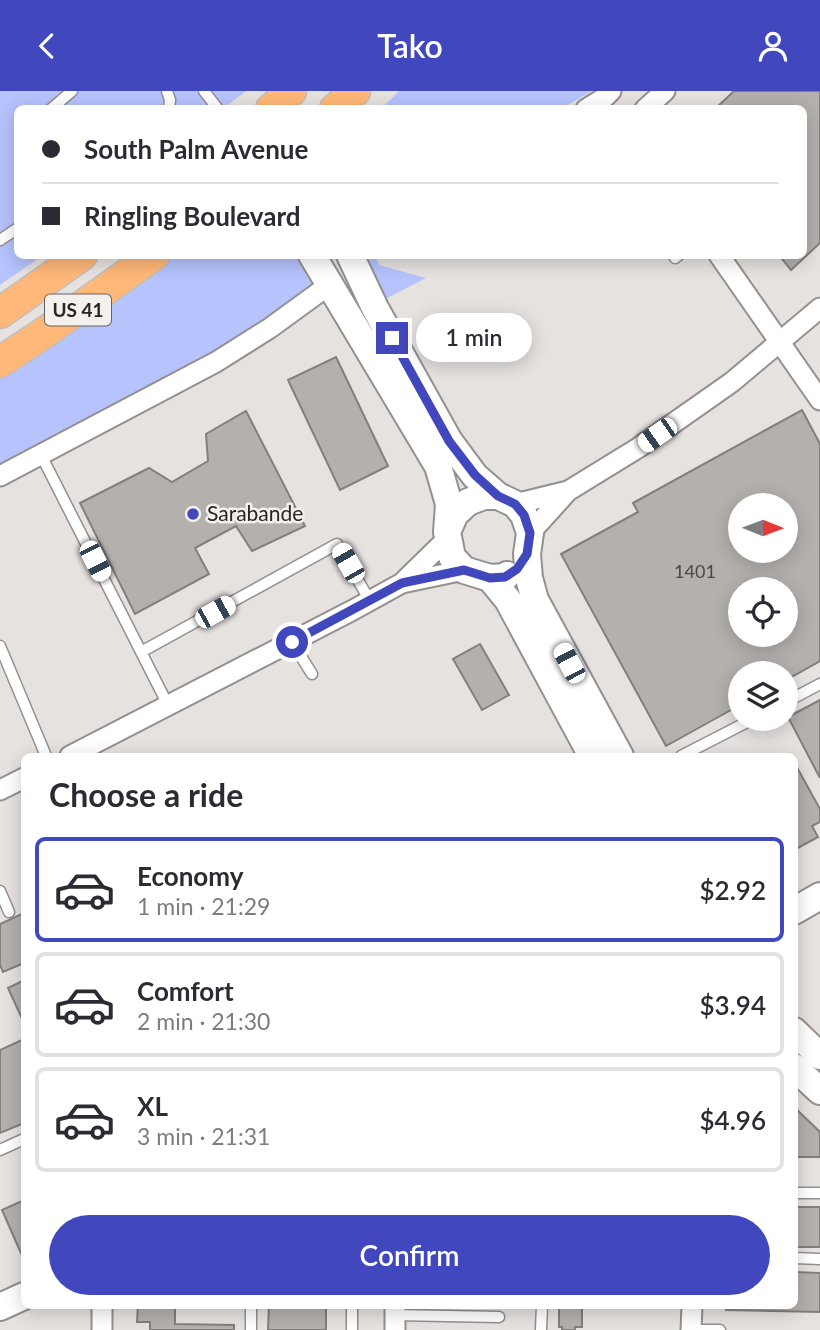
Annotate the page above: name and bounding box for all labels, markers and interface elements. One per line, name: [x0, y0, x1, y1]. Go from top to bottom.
text: Tako: [377, 26, 443, 65]
icon: back: [28, 27, 66, 65]
icon: person: [754, 27, 792, 65]
text: South Palm Avenue: [84, 133, 308, 165]
text: Ringling Boulevard: [84, 200, 301, 232]
road number: US 41: [45, 295, 111, 325]
callout: 1 min: [416, 313, 532, 363]
route end: [376, 322, 408, 354]
text: 1 min: [446, 323, 502, 351]
car: [634, 414, 681, 456]
north arrow: [728, 493, 798, 563]
map controls: [728, 493, 798, 731]
place label: Sarabande: [207, 500, 303, 525]
marker: Sarabande: [185, 506, 201, 522]
car: [77, 538, 114, 584]
car: [329, 540, 368, 586]
house number: 1401: [674, 560, 716, 582]
button: locate: [728, 577, 798, 647]
car: [192, 593, 239, 631]
route start: [276, 626, 308, 658]
car: [550, 640, 589, 686]
button: layers: [728, 661, 798, 731]
text: Choose a ride: [49, 775, 243, 814]
icon: car: [53, 858, 116, 921]
text: Economy: [137, 860, 243, 892]
text: $2.92: [700, 874, 766, 906]
text: 1 min · 21:29: [137, 892, 270, 920]
icon: car: [53, 973, 116, 1036]
text: Comfort: [137, 975, 234, 1007]
text: $3.94: [700, 989, 766, 1021]
text: 2 min · 21:30: [137, 1007, 270, 1035]
icon: car: [53, 1088, 116, 1151]
text: XL: [137, 1090, 168, 1122]
text: $4.96: [700, 1104, 766, 1136]
text: 3 min · 21:31: [137, 1122, 270, 1150]
button: Confirm: [49, 1215, 770, 1295]

